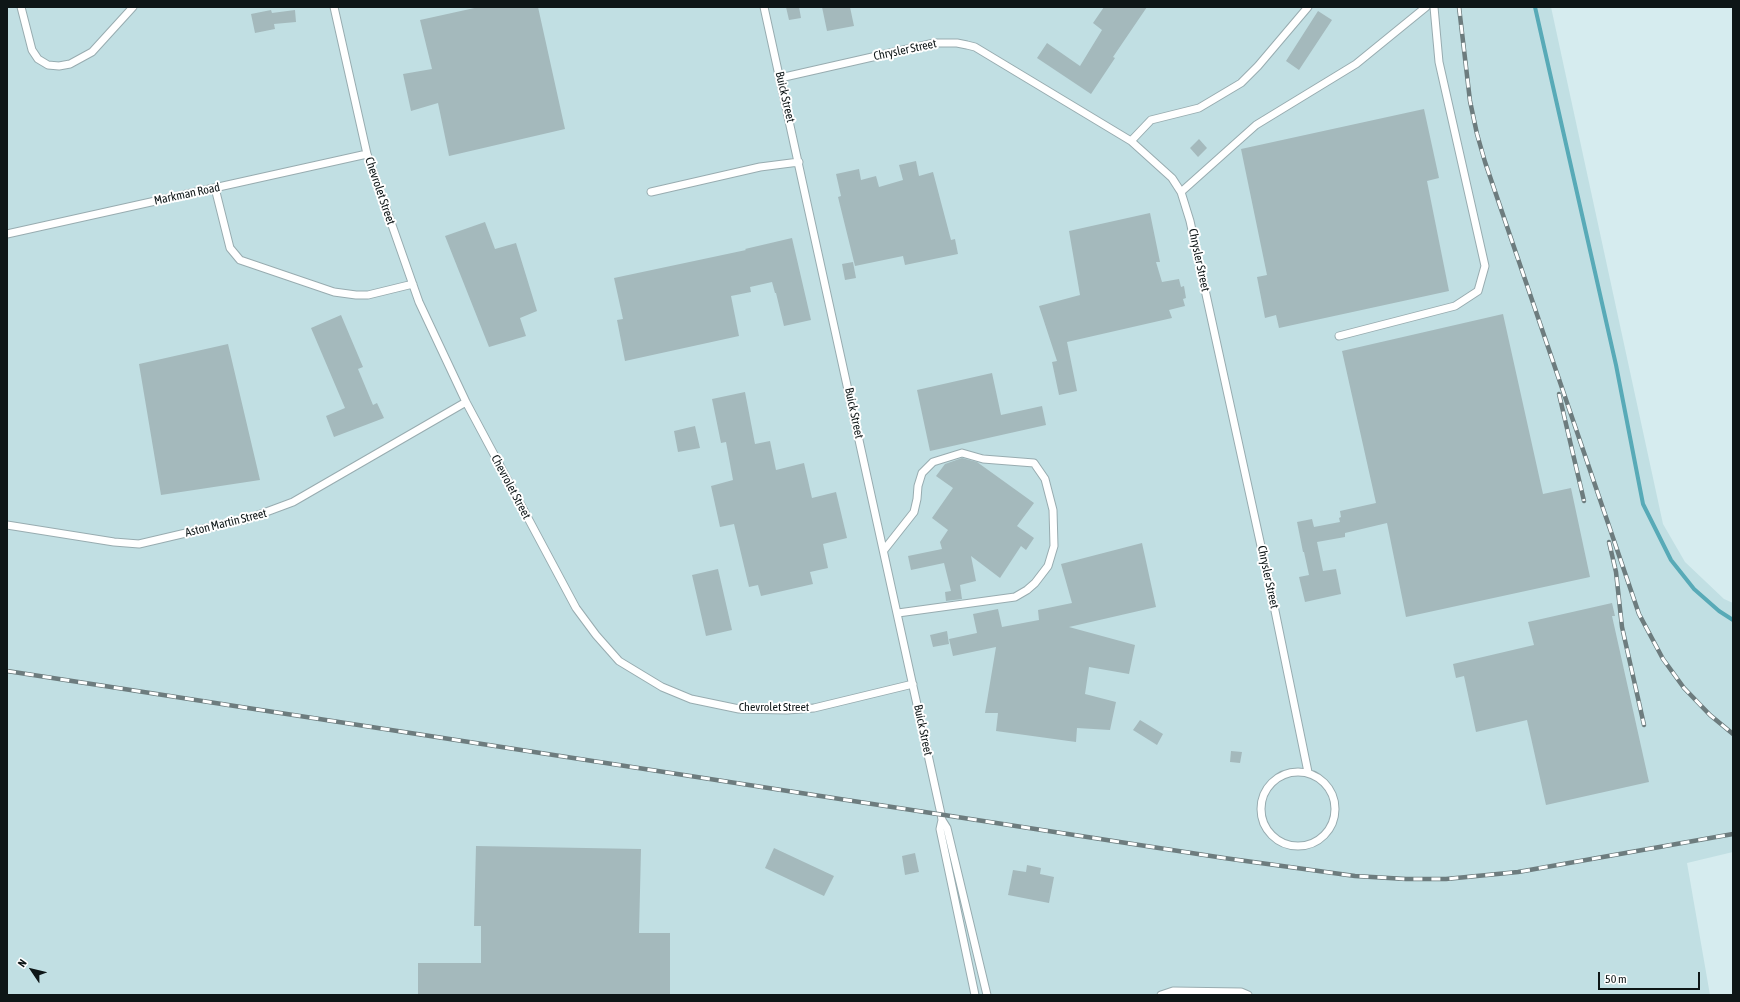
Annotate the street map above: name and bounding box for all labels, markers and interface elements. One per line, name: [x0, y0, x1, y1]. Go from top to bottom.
street label: Chrysler Street: [872, 36, 938, 64]
street label: Buick Street: [772, 70, 798, 124]
street label: Chevrolet Street: [362, 155, 398, 227]
street label: Markman Road: [153, 180, 221, 208]
street label: Chrysler Street: [1185, 227, 1213, 293]
street label: Buick Street: [842, 386, 866, 440]
street label: Chevrolet Street: [488, 452, 534, 522]
street label: Aston Martin Street: [184, 506, 268, 540]
street label: Chrysler Street: [1254, 544, 1282, 610]
street label: Chevrolet Street: [739, 700, 809, 714]
street label: Buick Street: [911, 703, 935, 757]
north arrow: [12, 950, 52, 990]
text: N: [15, 957, 29, 969]
scale bar: [1600, 964, 1702, 990]
text: 50 m: [1605, 972, 1627, 986]

